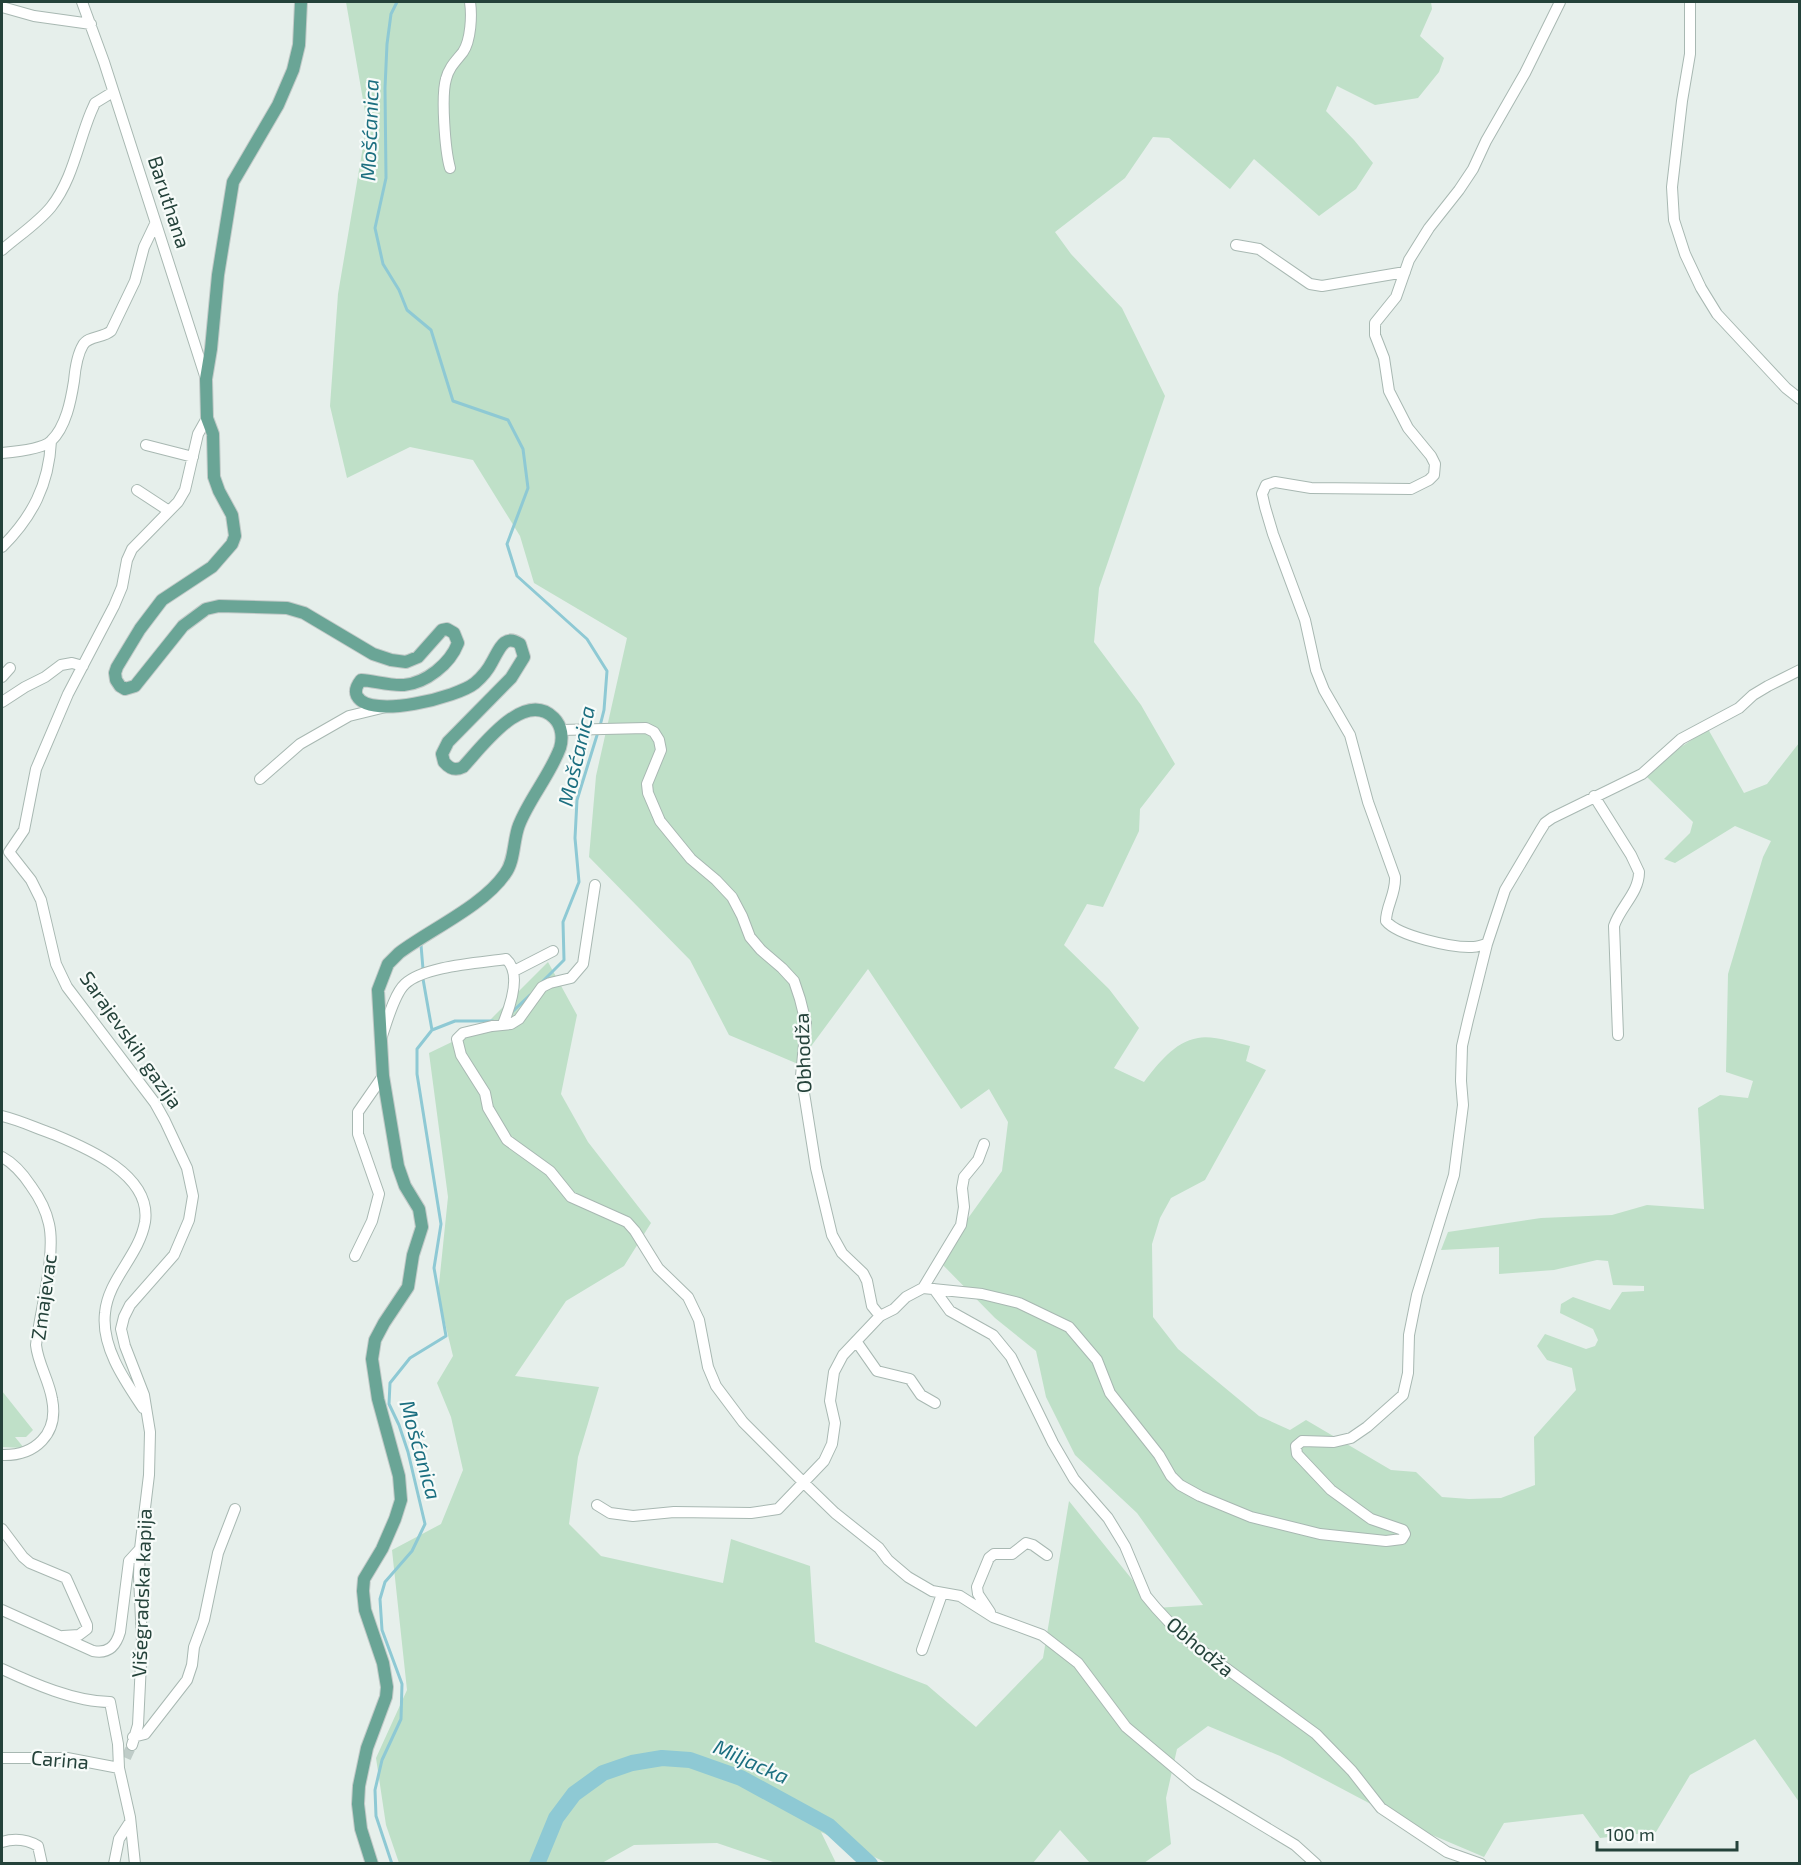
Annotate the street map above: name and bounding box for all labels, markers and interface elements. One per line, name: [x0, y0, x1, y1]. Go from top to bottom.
water label: Mošćanica: [354, 78, 383, 181]
street label: Baruthana: [144, 153, 196, 251]
water label: Mošćanica: [552, 703, 599, 808]
street label: Sarajevskih gazija: [76, 966, 188, 1113]
street label: Obhodža: [789, 1012, 815, 1094]
street label: Zmajevac: [25, 1252, 61, 1341]
water label: Mošćanica: [395, 1397, 448, 1502]
street label: Višegradska kapija: [126, 1508, 156, 1678]
street label: Obhodža: [1162, 1611, 1239, 1681]
water label: Miljacka: [710, 1733, 793, 1789]
street label: Carina: [30, 1745, 90, 1773]
scale bar: [1597, 1814, 1736, 1852]
text: 100 m: [1606, 1823, 1655, 1845]

